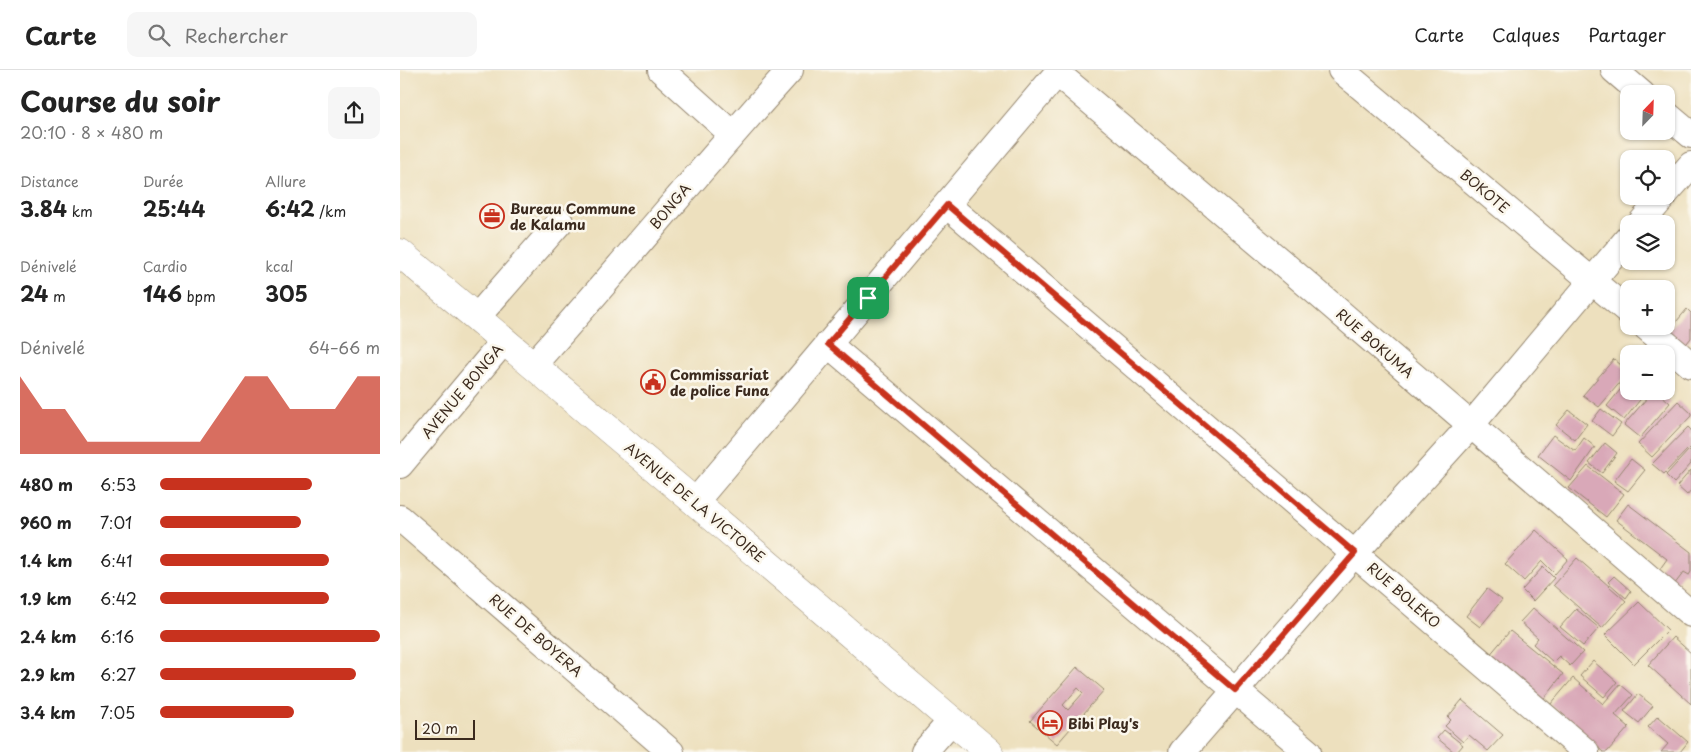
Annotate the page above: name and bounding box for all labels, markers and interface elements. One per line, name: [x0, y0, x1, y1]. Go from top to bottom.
search box: [127, 12, 477, 57]
text: Carte: [25, 17, 97, 53]
icon: search: [145, 21, 173, 49]
text: Rechercher: [185, 21, 288, 49]
text: Carte: [1414, 21, 1464, 48]
text: Calques: [1492, 21, 1560, 48]
text: Partager: [1588, 21, 1666, 48]
text: Course du soir: [20, 79, 220, 122]
north arrow: [1620, 85, 1675, 140]
map controls: [1620, 85, 1675, 400]
button: share: [328, 87, 380, 139]
text: 20:10 · 8 × 480 m: [20, 120, 163, 144]
button: locate: [1620, 150, 1675, 205]
street label: BOKOTE: [1456, 164, 1514, 218]
text: Distance: [20, 171, 79, 192]
text: Durée: [143, 171, 184, 192]
text: Allure: [265, 171, 306, 192]
street label: BONGA: [645, 178, 696, 233]
text: 3.84: [20, 192, 67, 224]
text: 25:44: [143, 192, 206, 224]
text: 6:42: [265, 192, 315, 224]
place label: Bureau Commune de Kalamu: [510, 198, 636, 235]
text: km: [67, 201, 93, 222]
text: /km: [315, 201, 346, 222]
office icon: Bureau Commune de Kalamu: [479, 203, 505, 229]
button: layers: [1620, 215, 1675, 270]
text: Dénivelé: [20, 256, 77, 277]
text: Cardio: [143, 256, 187, 277]
text: kcal: [265, 256, 293, 277]
text: 24: [20, 277, 48, 309]
text: 146: [143, 277, 182, 309]
text: 305: [265, 277, 308, 309]
pin: [847, 277, 889, 319]
button: +: [1620, 280, 1675, 335]
icon: arrive: [854, 284, 882, 312]
text: m: [48, 286, 66, 307]
text: bpm: [182, 286, 216, 307]
street label: RUE BOKUMA: [1332, 303, 1418, 383]
text: Dénivelé: [20, 335, 85, 359]
text: 64–66 m: [308, 335, 380, 359]
street label: AVENUE BONGA: [416, 339, 508, 443]
button: −: [1620, 345, 1675, 400]
place label: Commissariat de police Funa: [670, 364, 770, 401]
public building icon: Commissariat de police Funa: [640, 369, 666, 395]
street label: AVENUE DE LA VICTOIRE: [620, 437, 770, 567]
text: 480 m: [20, 472, 73, 496]
text: 6:53: [100, 472, 136, 496]
text: 960 m: [20, 510, 72, 534]
text: 7:01: [100, 510, 132, 534]
text: 1.4 km: [20, 548, 72, 572]
text: 6:41: [100, 548, 133, 572]
street label: RUE BOLEKO: [1363, 557, 1445, 633]
text: 1.9 km: [20, 586, 72, 610]
text: 6:42: [100, 586, 137, 610]
street label: RUE DE BOYERA: [485, 589, 587, 682]
text: 2.4 km: [20, 624, 76, 648]
text: 6:16: [100, 624, 134, 648]
text: 2.9 km: [20, 662, 75, 686]
text: 6:27: [100, 662, 136, 686]
text: 3.4 km: [20, 700, 76, 724]
text: 7:05: [100, 700, 135, 724]
hotel icon: Bibi Play's: [1037, 710, 1063, 736]
place label: Bibi Play's: [1068, 713, 1139, 734]
scale bar: [415, 717, 475, 740]
text: 20 m: [422, 718, 458, 739]

